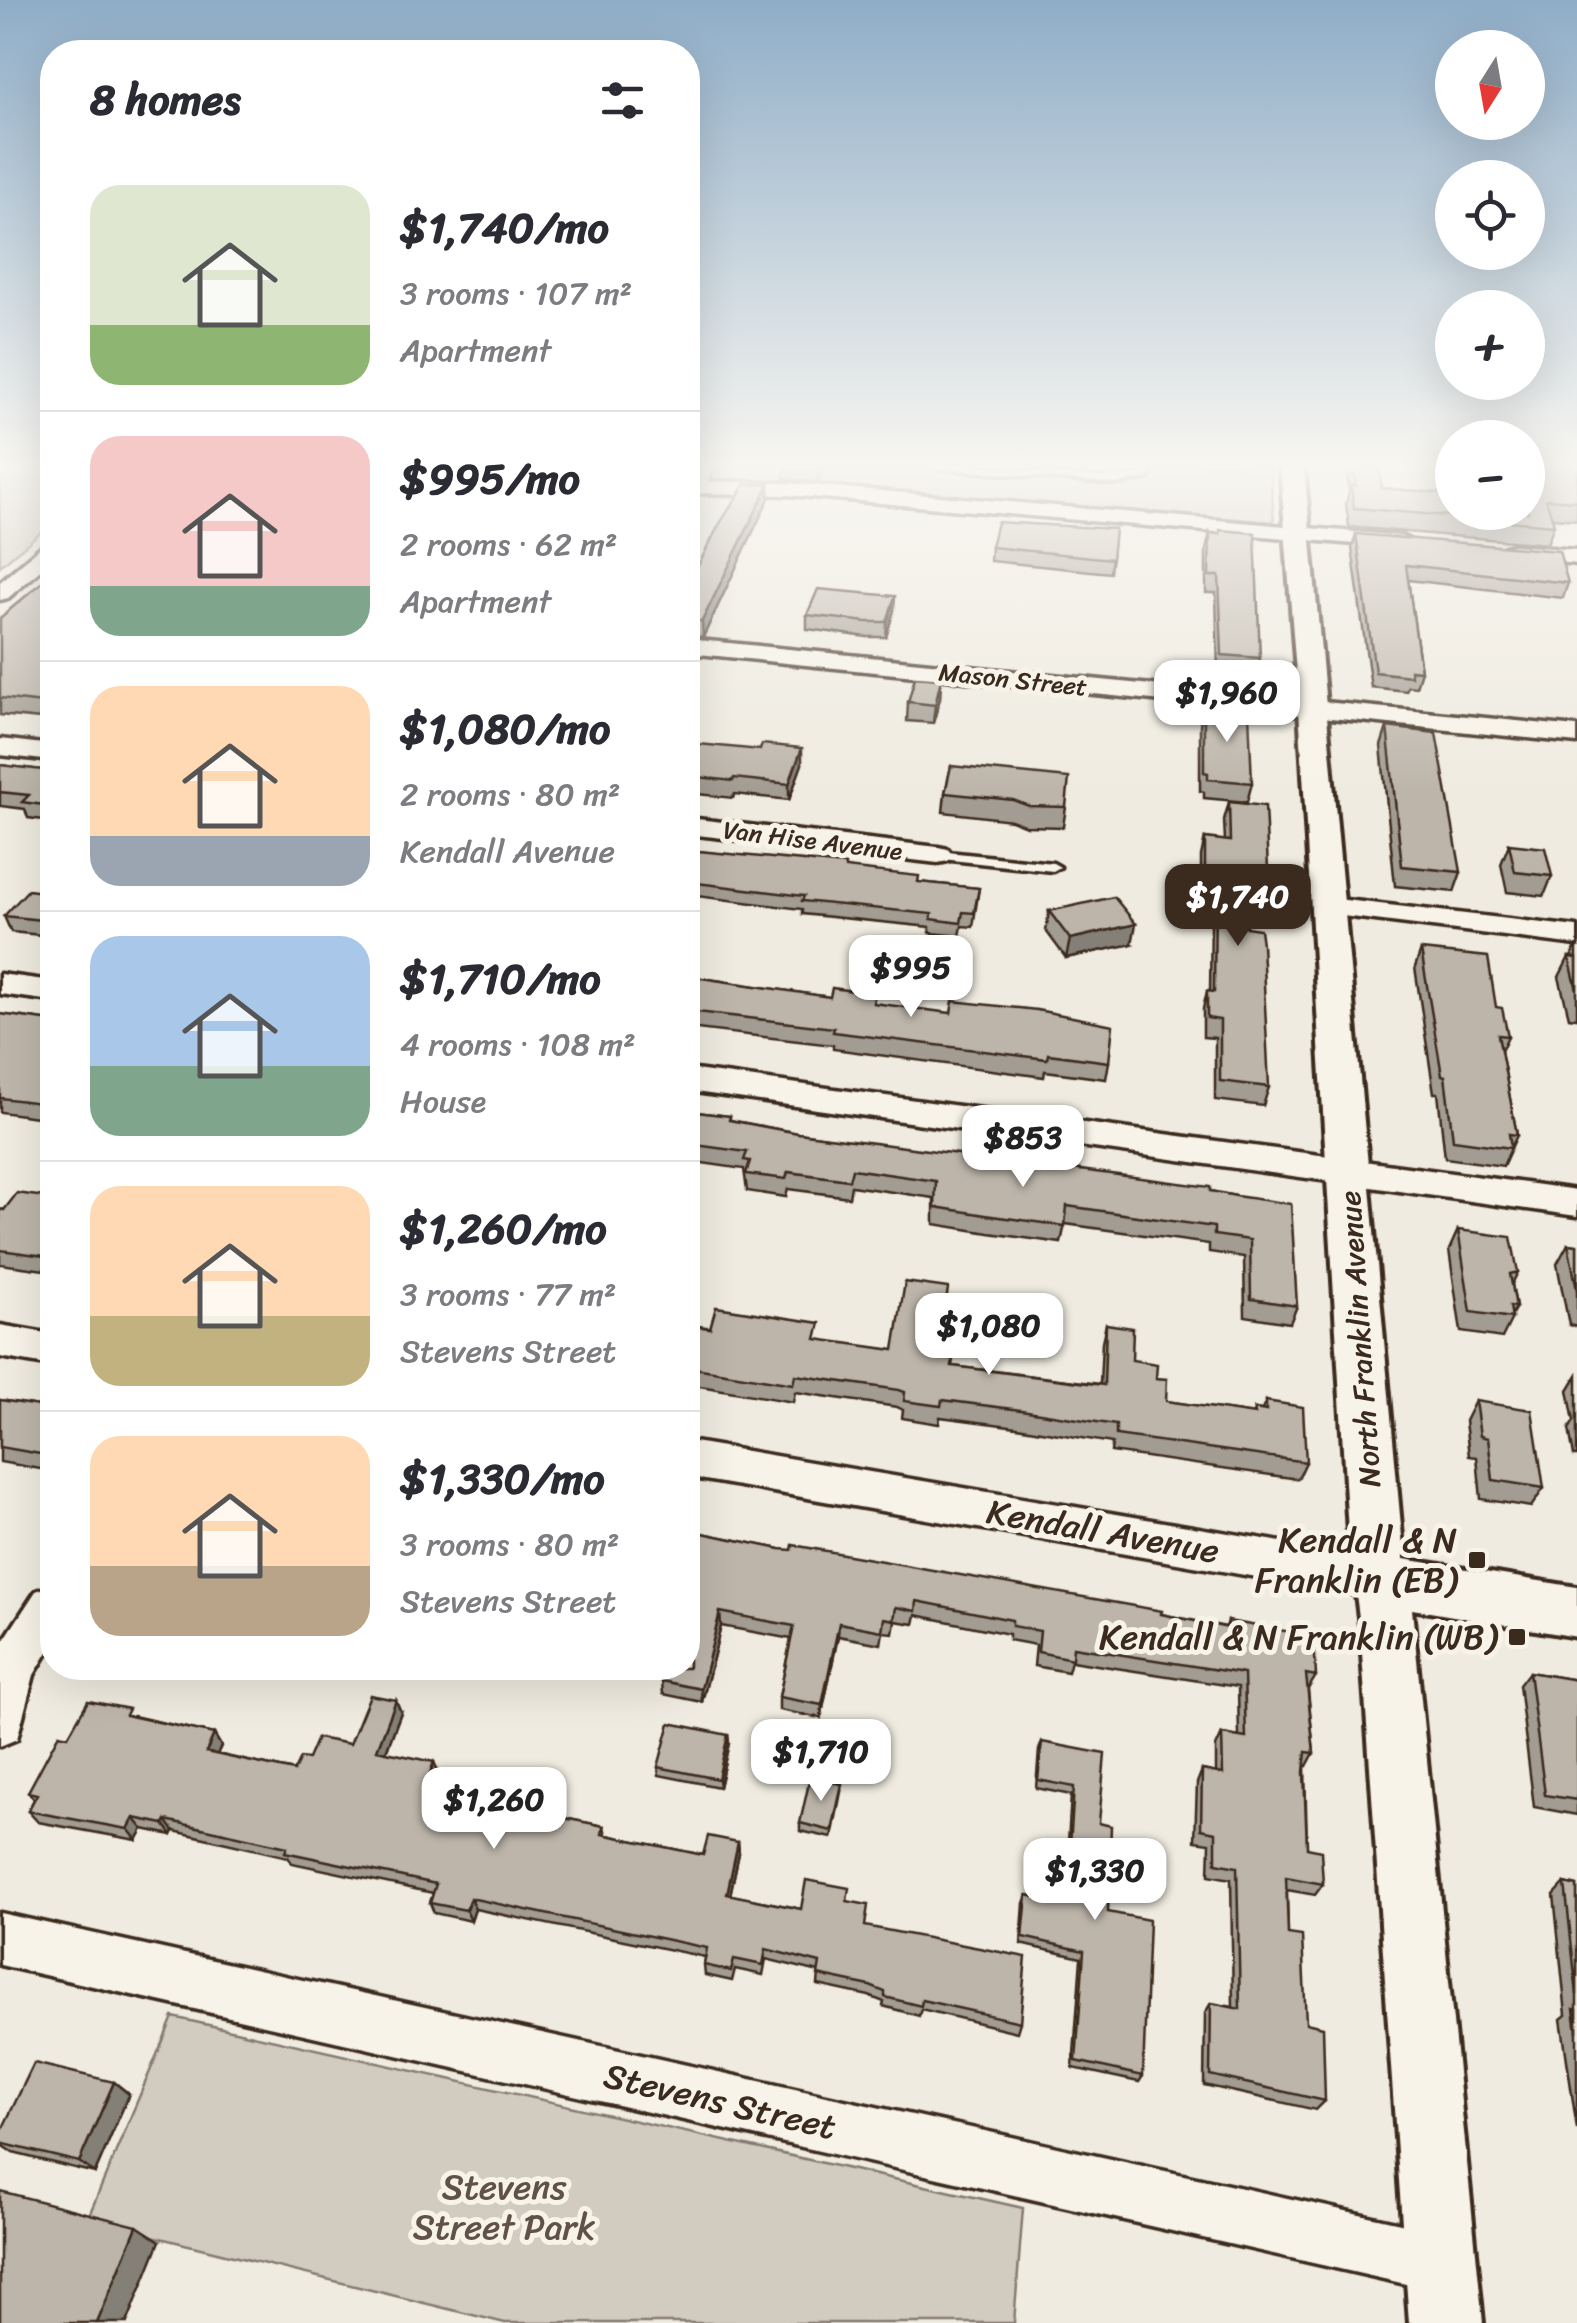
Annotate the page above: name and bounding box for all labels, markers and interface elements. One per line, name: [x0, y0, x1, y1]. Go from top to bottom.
north arrow: [1435, 30, 1545, 140]
map controls: [1435, 30, 1545, 530]
text: 8 homes: [90, 63, 241, 137]
icon: filters: [595, 73, 650, 128]
button: locate: [1435, 160, 1545, 270]
text: $1,740/mo: [400, 191, 609, 265]
icon: home: [170, 225, 290, 345]
text: 3 rooms · 107 m²: [400, 265, 632, 322]
button: +: [1435, 290, 1545, 400]
text: Apartment: [400, 322, 551, 379]
button: −: [1435, 420, 1545, 530]
text: $995/mo: [400, 442, 580, 516]
icon: home: [170, 476, 290, 596]
text: 2 rooms · 62 m²: [400, 516, 617, 573]
text: Apartment: [400, 573, 551, 630]
street label: Mason Street: [937, 649, 1089, 710]
pin: $1,960: [1146, 660, 1308, 745]
text: $1,960: [1176, 664, 1278, 721]
text: $1,080/mo: [400, 692, 610, 766]
icon: home: [170, 726, 290, 846]
text: 2 rooms · 80 m²: [400, 766, 620, 823]
street label: Van Hise Avenue: [721, 807, 905, 874]
text: Kendall Avenue: [400, 823, 615, 880]
pin: $1,740: [1157, 864, 1319, 949]
text: $1,740: [1187, 868, 1289, 925]
pin: $995: [852, 935, 970, 1020]
text: $995: [871, 939, 951, 996]
text: $1,710/mo: [400, 942, 601, 1016]
icon: home: [170, 976, 290, 1096]
text: 4 rooms · 108 m²: [400, 1016, 636, 1073]
text: House: [400, 1073, 486, 1130]
pin: $853: [964, 1105, 1082, 1190]
text: $853: [984, 1109, 1062, 1166]
street label: North Franklin Avenue: [1323, 1189, 1397, 1489]
text: $1,260/mo: [400, 1192, 607, 1266]
icon: home: [170, 1226, 290, 1346]
text: 3 rooms · 77 m²: [400, 1266, 616, 1323]
pin: $1,080: [908, 1293, 1070, 1378]
text: $1,080: [937, 1297, 1041, 1354]
text: Stevens Street: [400, 1323, 616, 1380]
text: $1,330/mo: [400, 1442, 605, 1516]
icon: home: [170, 1476, 290, 1596]
street label: Kendall Avenue: [982, 1480, 1224, 1582]
place label: Kendall & N Franklin (EB): [1255, 1509, 1459, 1611]
text: 3 rooms · 80 m²: [400, 1516, 619, 1573]
marker: Kendall & N Franklin (EB): [1466, 1549, 1488, 1571]
text: Stevens Street: [400, 1573, 616, 1630]
place label: Kendall & N Franklin (WB): [1099, 1606, 1499, 1668]
marker: Kendall & N Franklin (WB): [1506, 1626, 1528, 1648]
pin: $1,710: [740, 1719, 902, 1804]
text: $1,710: [773, 1723, 869, 1780]
pin: $1,260: [413, 1767, 575, 1852]
text: $1,260: [444, 1771, 544, 1828]
pin: $1,330: [1014, 1838, 1176, 1923]
text: $1,330: [1045, 1842, 1145, 1899]
street label: Stevens Street: [598, 2044, 842, 2158]
park label: Stevens Street Park: [413, 2156, 596, 2258]

